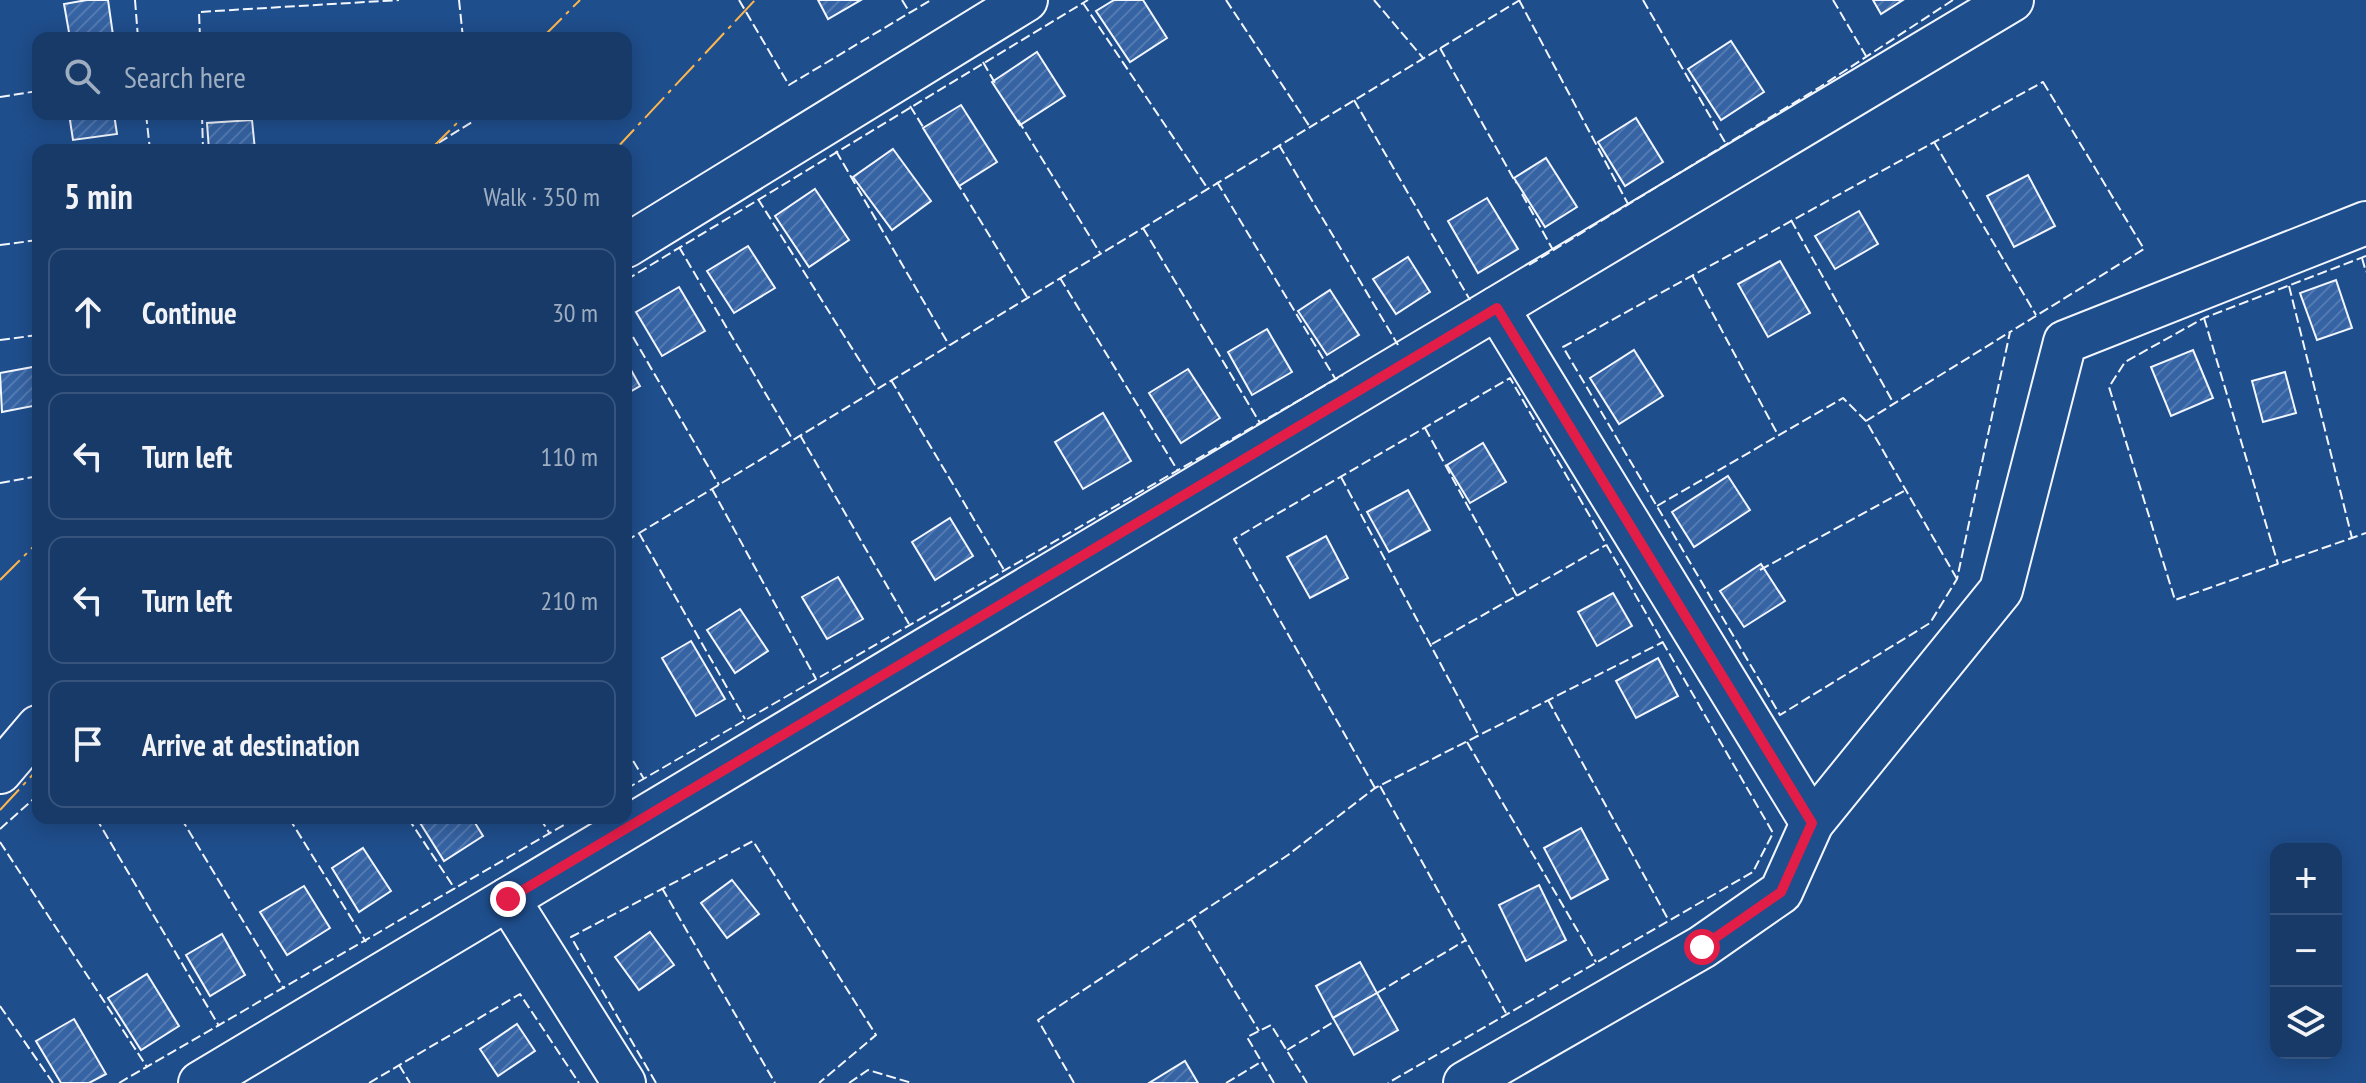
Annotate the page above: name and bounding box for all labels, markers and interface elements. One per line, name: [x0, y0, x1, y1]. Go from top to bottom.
search box: [32, 32, 632, 120]
icon: search: [60, 54, 104, 98]
text: Search here: [124, 57, 246, 96]
text: 5 min: [64, 174, 133, 218]
text: Walk · 350 m: [483, 180, 600, 213]
icon: ahead: [66, 290, 110, 334]
text: Continue: [142, 293, 237, 332]
text: 30 m: [552, 296, 598, 329]
icon: left: [66, 434, 110, 478]
text: Turn left: [142, 437, 232, 476]
text: 110 m: [540, 440, 598, 473]
icon: left: [66, 578, 110, 622]
text: Turn left: [142, 581, 232, 620]
text: 210 m: [540, 584, 598, 617]
icon: arrive: [66, 722, 110, 766]
text: Arrive at destination: [142, 725, 360, 764]
map controls: [2270, 843, 2342, 1059]
button: +: [2270, 843, 2342, 915]
route end: [490, 881, 526, 917]
button: −: [2270, 915, 2342, 987]
route start: [1684, 929, 1720, 965]
button: layers: [2270, 987, 2342, 1059]

